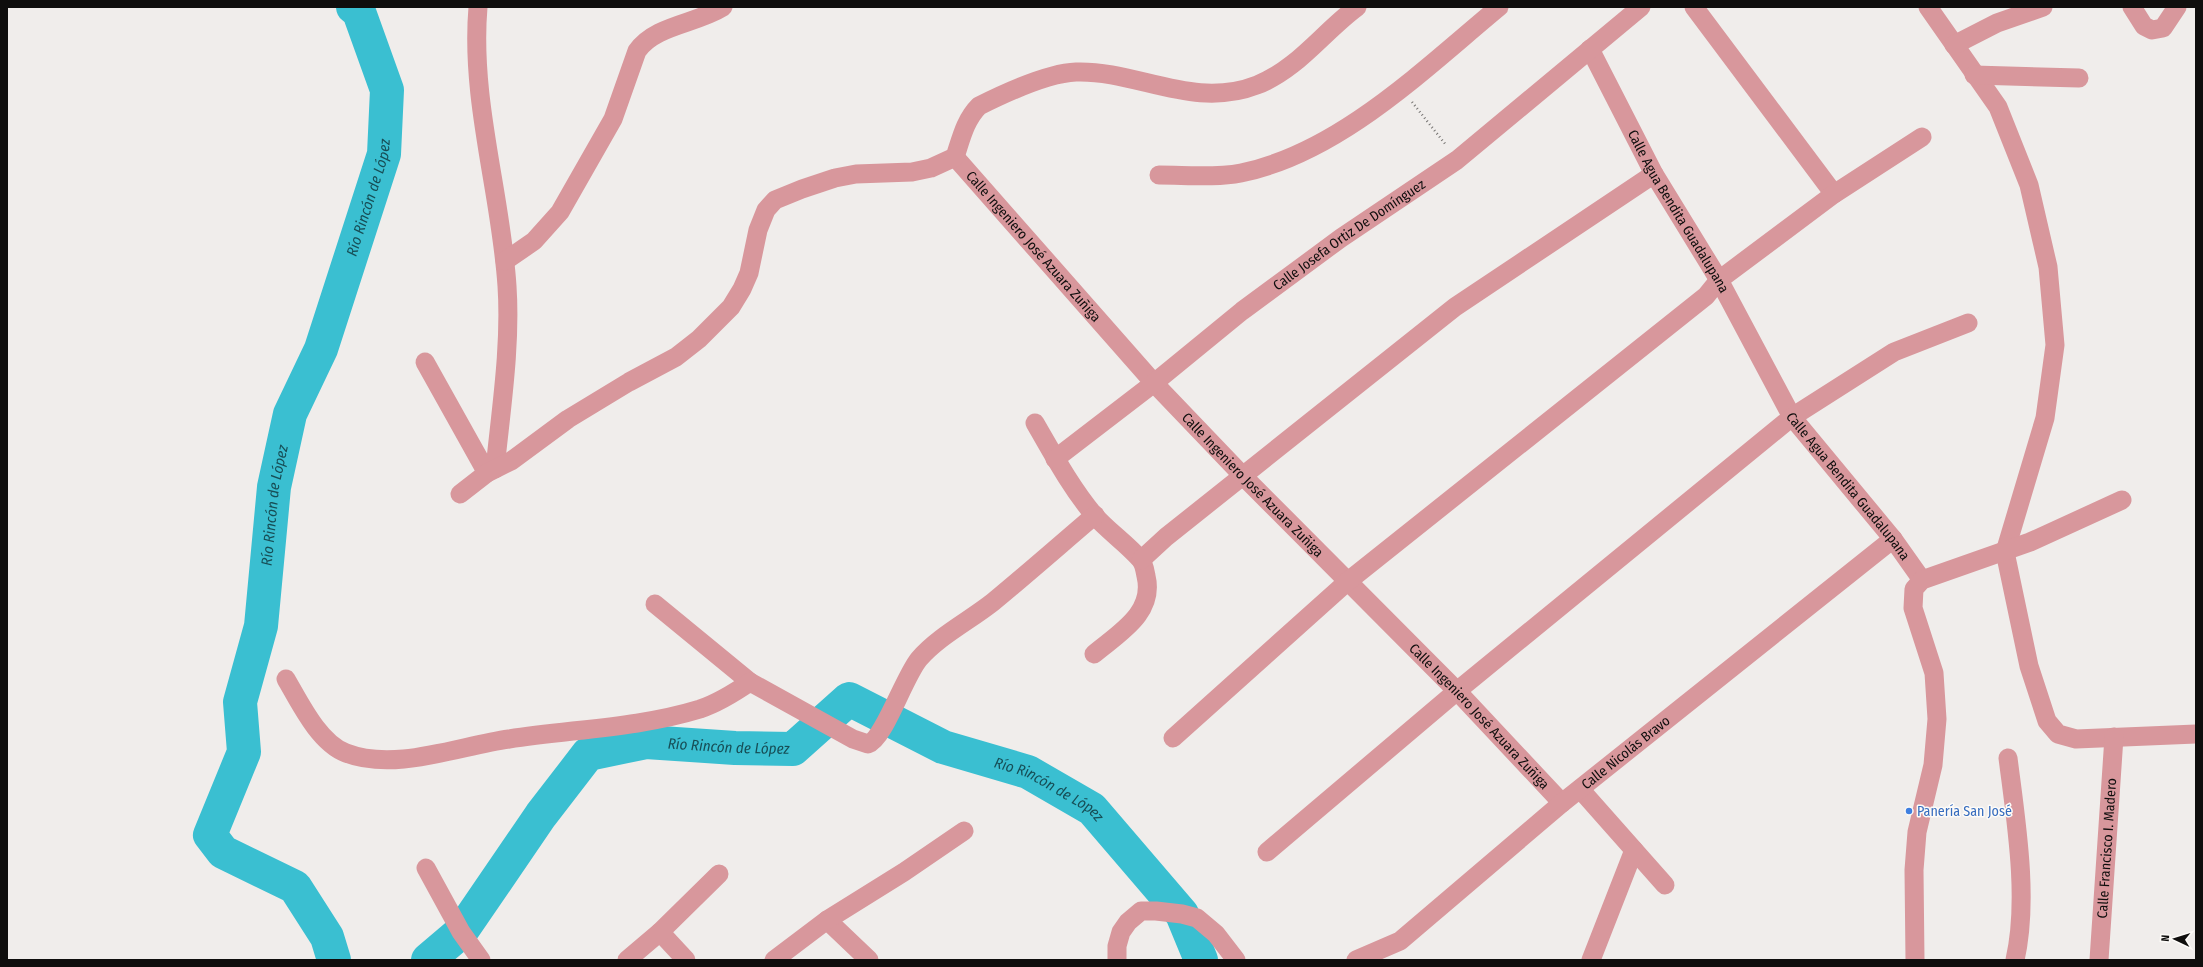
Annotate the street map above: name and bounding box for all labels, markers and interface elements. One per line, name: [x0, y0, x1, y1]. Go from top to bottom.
street label: Calle Agua Bendita Guadalupana: [1624, 127, 1732, 296]
water label: Río Rincón de López: [343, 138, 394, 258]
street label: Calle Ingeniero José Azuara Zuñiga: [962, 168, 1104, 326]
street label: Calle Josefa Ortiz De Domínguez: [1270, 176, 1429, 294]
street label: Calle Ingeniero José Azuara Zuñiga: [1178, 409, 1327, 561]
street label: Calle Agua Bendita Guadalupana: [1782, 410, 1913, 564]
water label: Río Rincón de López: [258, 443, 292, 567]
street label: Calle Ingeniero José Azuara Zuñiga: [1406, 640, 1553, 793]
street label: Calle Nicolás Bravo: [1578, 712, 1674, 793]
water label: Río Rincón de López: [667, 734, 790, 758]
water label: Río Rincón de López: [992, 754, 1108, 825]
street label: Calle Francisco I. Madero: [2094, 778, 2120, 919]
place label: Panería San José: [1917, 803, 2012, 820]
marker: Panería San José: [1904, 806, 1914, 816]
north arrow: [2155, 919, 2195, 959]
text: N: [2159, 935, 2172, 942]

